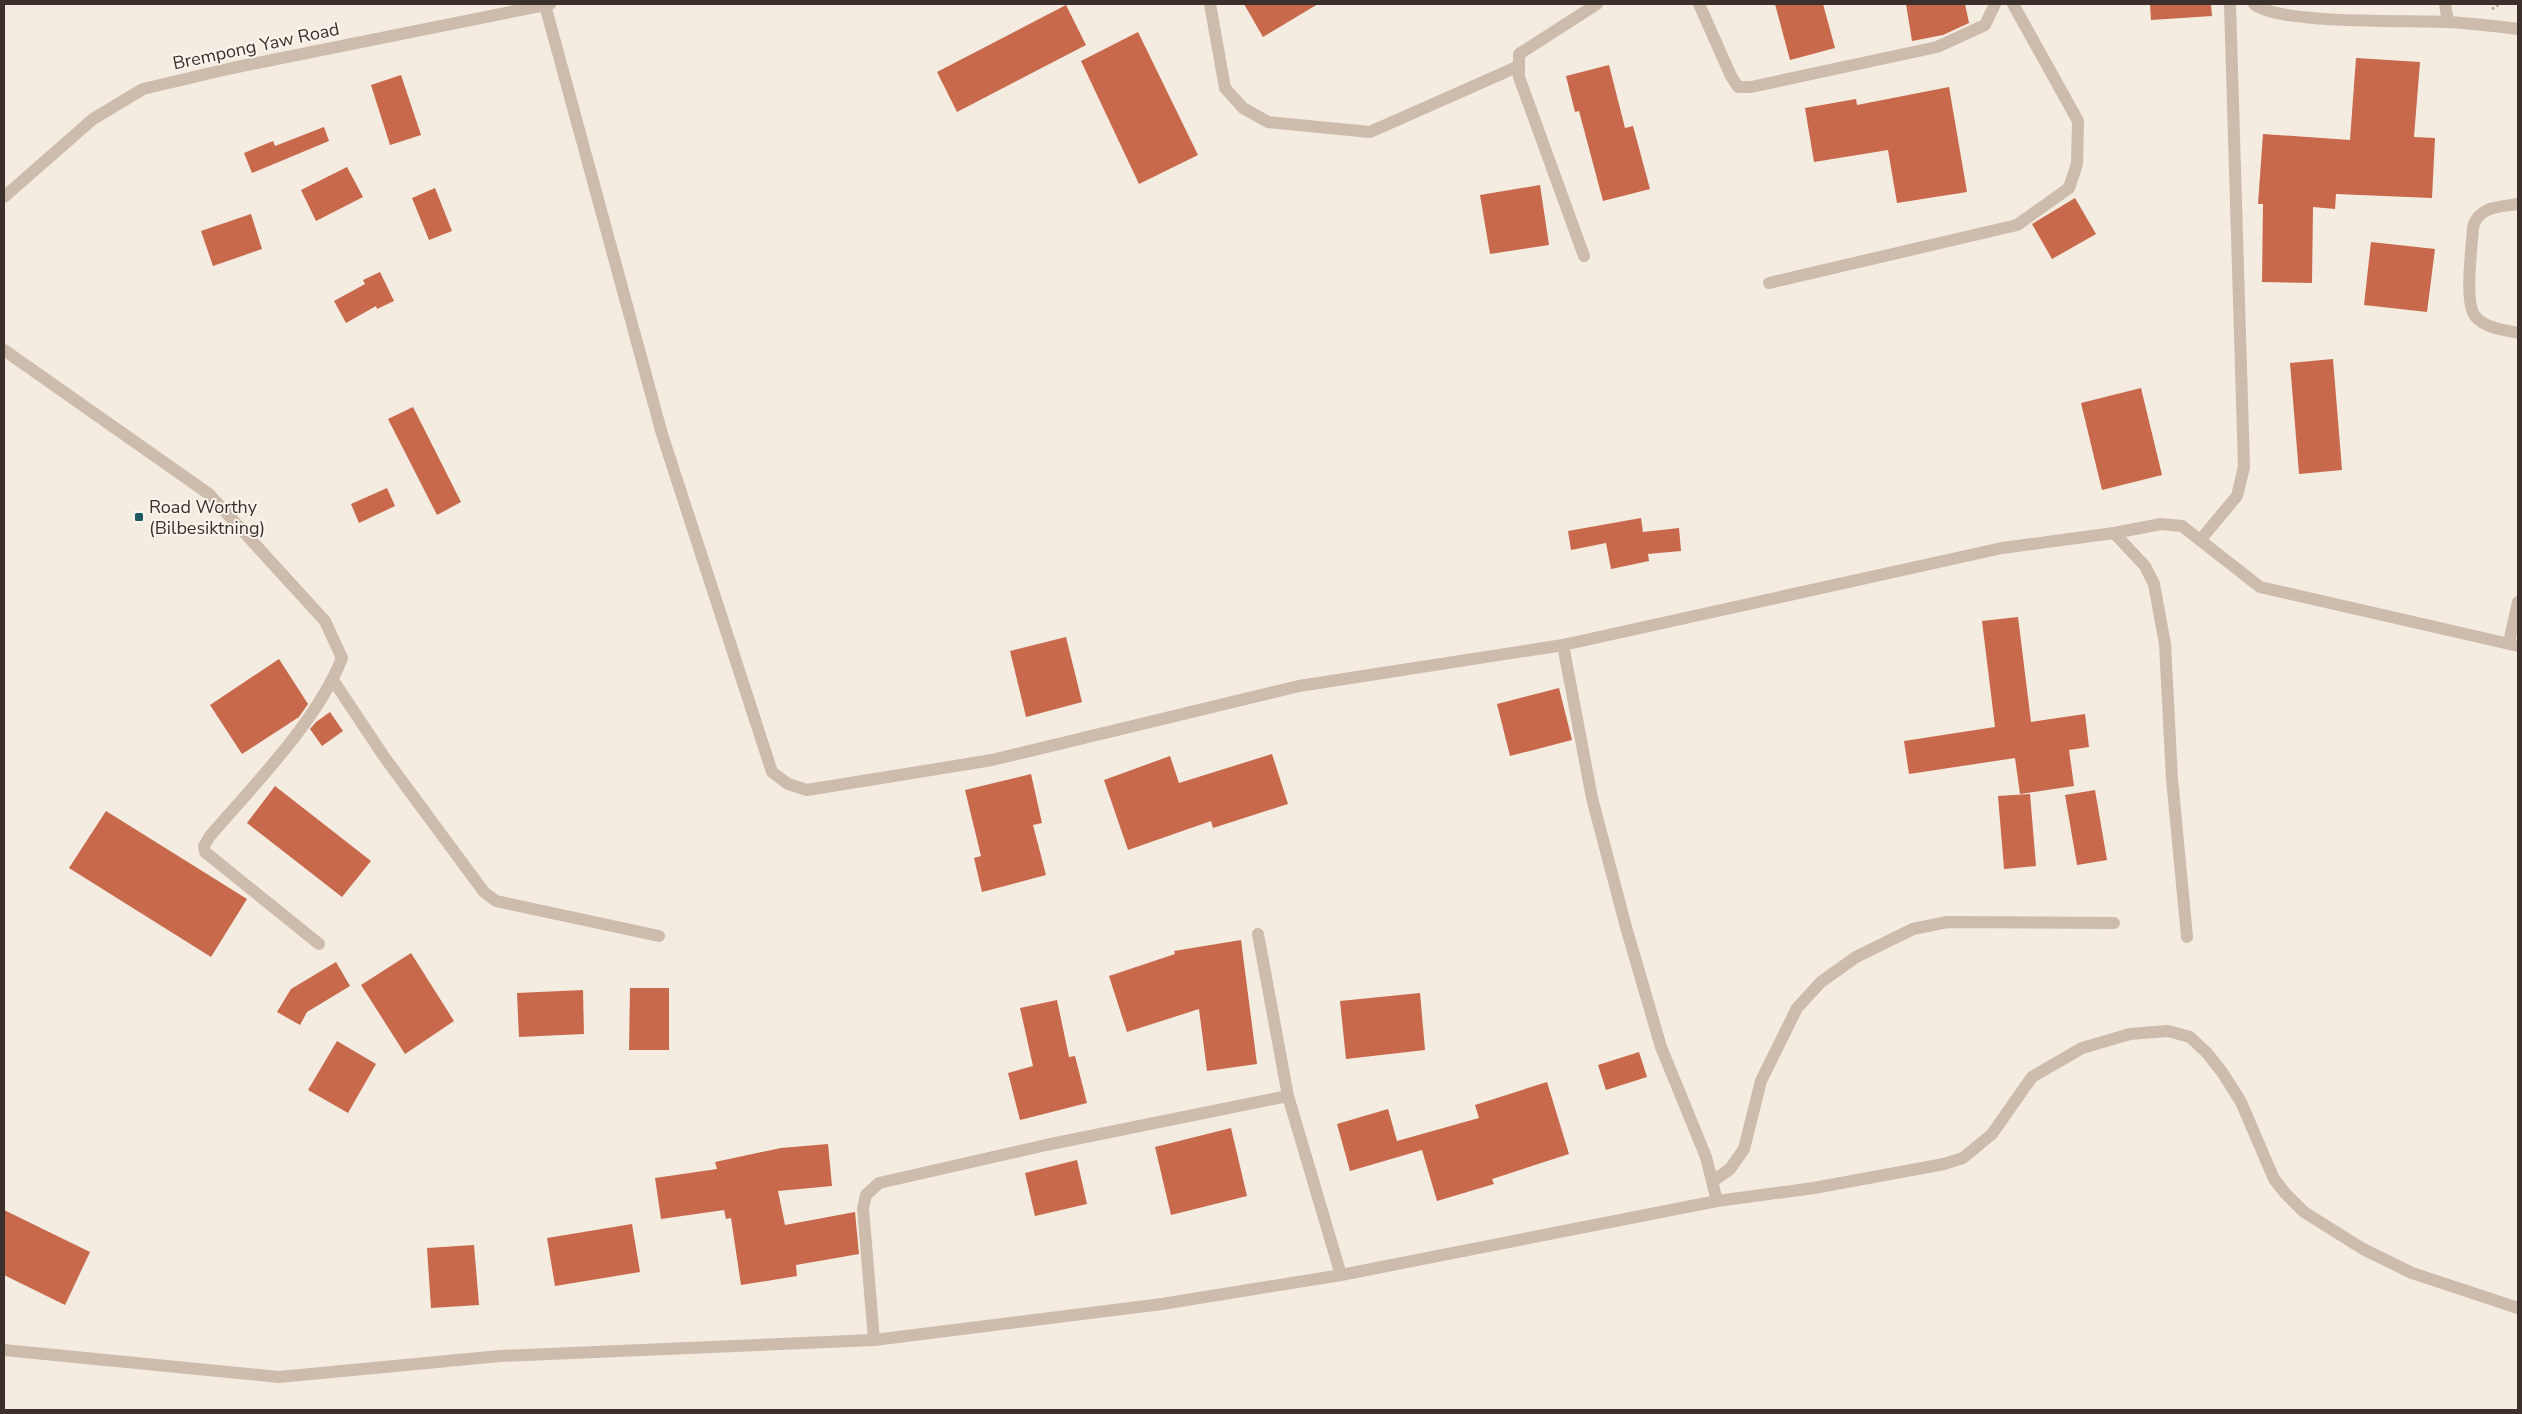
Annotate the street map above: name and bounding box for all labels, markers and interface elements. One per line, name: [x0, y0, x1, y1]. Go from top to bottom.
street label: Brempong Yaw Road: [170, 17, 342, 75]
place label: Road Worthy (Bilbesiktning): [149, 495, 265, 540]
marker: Road Worthy (Bilbesiktning): [133, 511, 145, 523]

